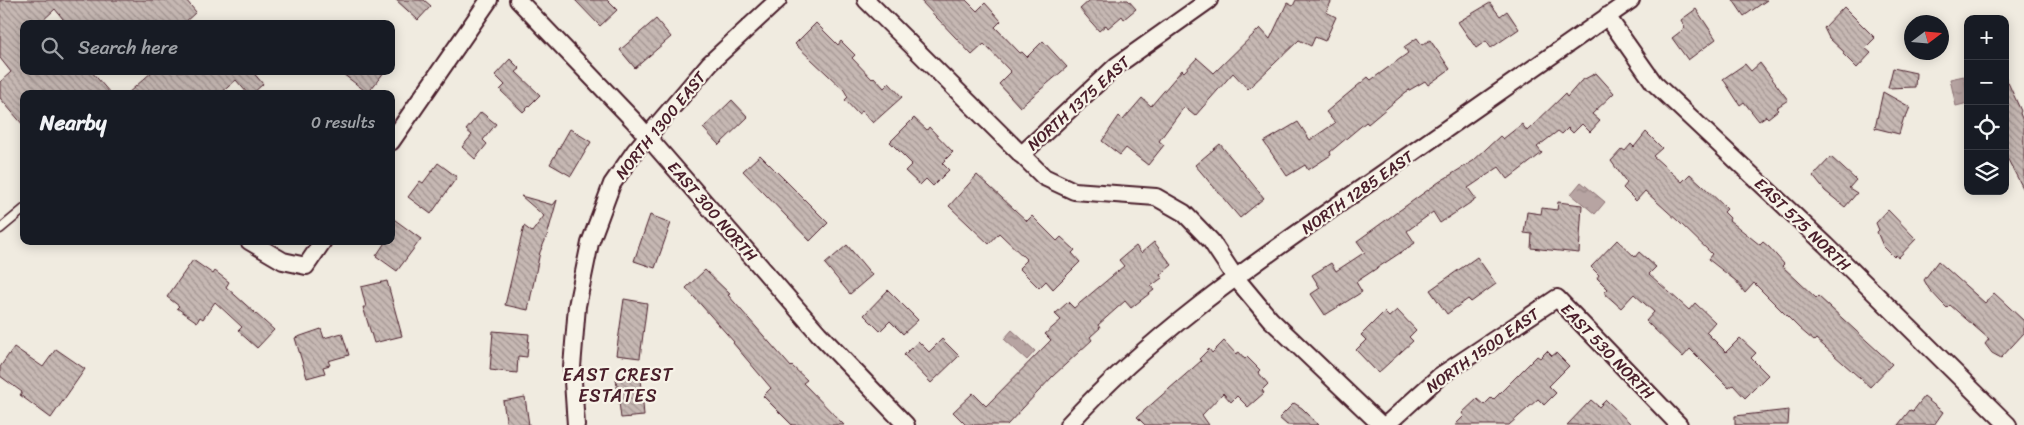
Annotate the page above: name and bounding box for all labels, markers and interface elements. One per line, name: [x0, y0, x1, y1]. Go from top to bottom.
north arrow: [1904, 15, 1949, 60]
map controls: [1964, 15, 2009, 195]
button: +: [1964, 15, 2009, 60]
search box: [20, 20, 395, 75]
text: Search here: [78, 31, 178, 64]
icon: search: [38, 34, 66, 62]
street label: NORTH 1375 EAST: [1020, 48, 1138, 158]
button: −: [1964, 60, 2009, 105]
street label: NORTH 1300 EAST: [607, 64, 714, 186]
text: Nearby: [40, 104, 106, 142]
button: locate: [1964, 105, 2009, 150]
text: 0 results: [311, 108, 375, 137]
street label: NORTH 1285 EAST: [1295, 142, 1421, 242]
button: layers: [1964, 150, 2009, 195]
street label: EAST 300 NORTH: [660, 154, 765, 269]
street label: EAST 575 NORTH: [1747, 170, 1858, 279]
street label: EAST 530 NORTH: [1553, 296, 1662, 407]
street label: NORTH 1500 EAST: [1419, 299, 1546, 401]
district label: EAST CREST ESTATES: [562, 359, 674, 412]

